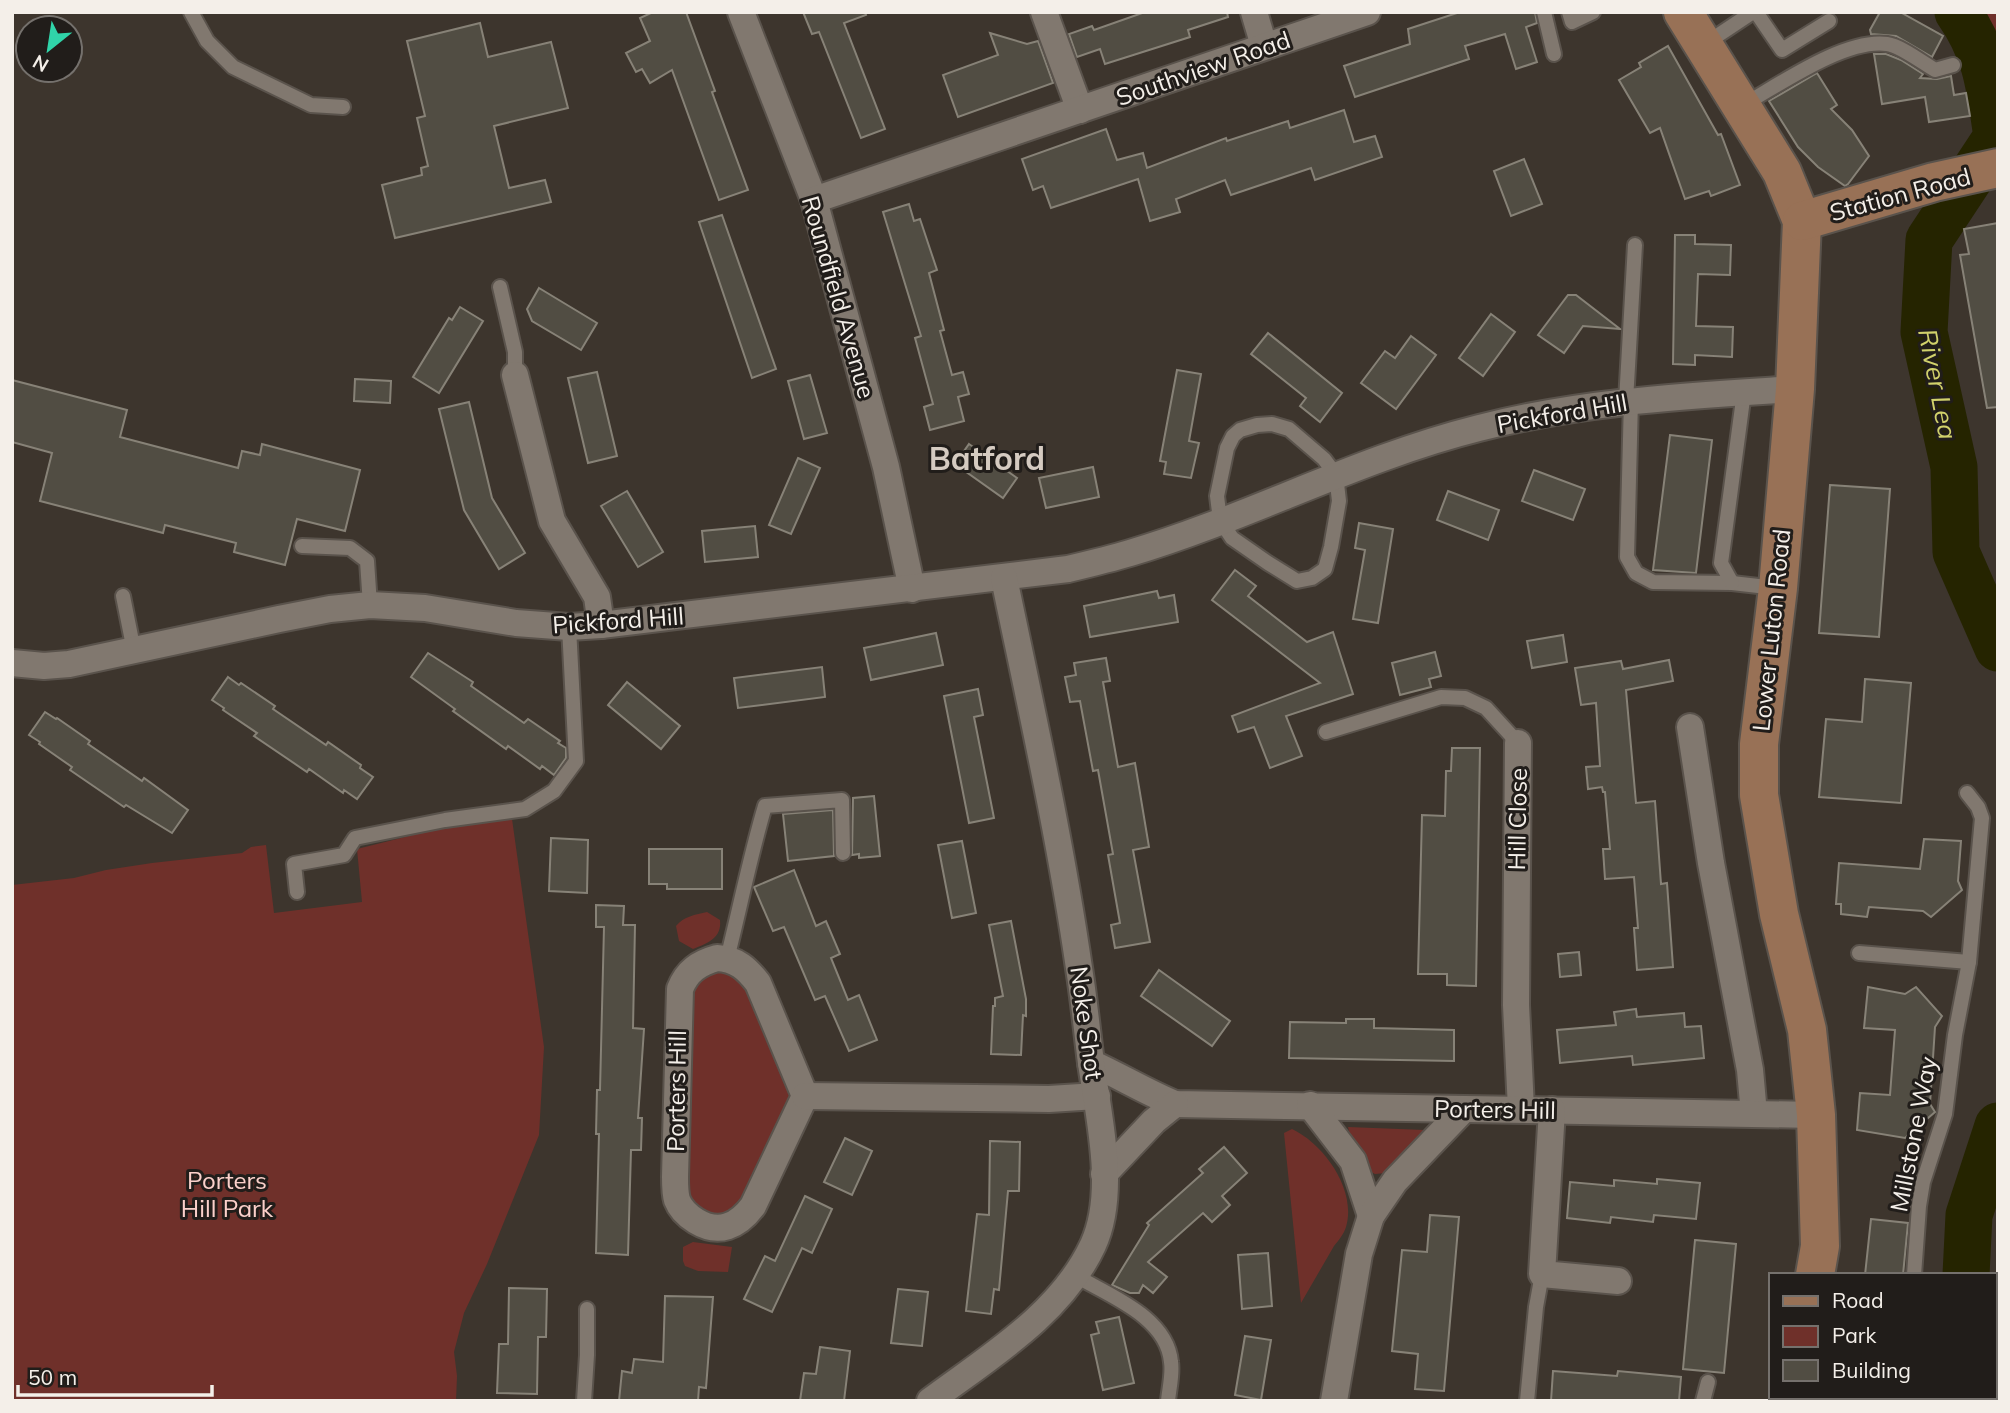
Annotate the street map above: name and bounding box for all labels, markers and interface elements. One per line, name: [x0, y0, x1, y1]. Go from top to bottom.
north arrow: [14, 14, 84, 84]
street label: Southview Road: [1112, 24, 1294, 112]
text: N: [28, 50, 53, 78]
street label: Station Road: [1826, 161, 1974, 227]
street label: Roundfield Avenue: [796, 192, 882, 402]
water label: River Lea: [1911, 326, 1965, 442]
street label: Pickford Hill: [1494, 387, 1630, 439]
district label: Batford: [929, 438, 1045, 478]
street label: Lower Luton Road: [1745, 527, 1797, 733]
street label: Pickford Hill: [551, 600, 685, 640]
street label: Hill Close: [1501, 767, 1533, 871]
street label: Noke Shot: [1064, 964, 1110, 1082]
street label: Porters Hill: [660, 1030, 692, 1152]
street label: Millstone Way: [1883, 1054, 1943, 1214]
street label: Porters Hill: [1434, 1093, 1556, 1125]
park label: Porters Hill Park: [181, 1165, 274, 1223]
legend: [1769, 1273, 1996, 1399]
text: Road: [1832, 1287, 1883, 1313]
text: Park: [1832, 1322, 1876, 1348]
scale bar: [18, 1354, 212, 1398]
text: Building: [1832, 1357, 1911, 1383]
text: 50 m: [28, 1364, 77, 1390]

